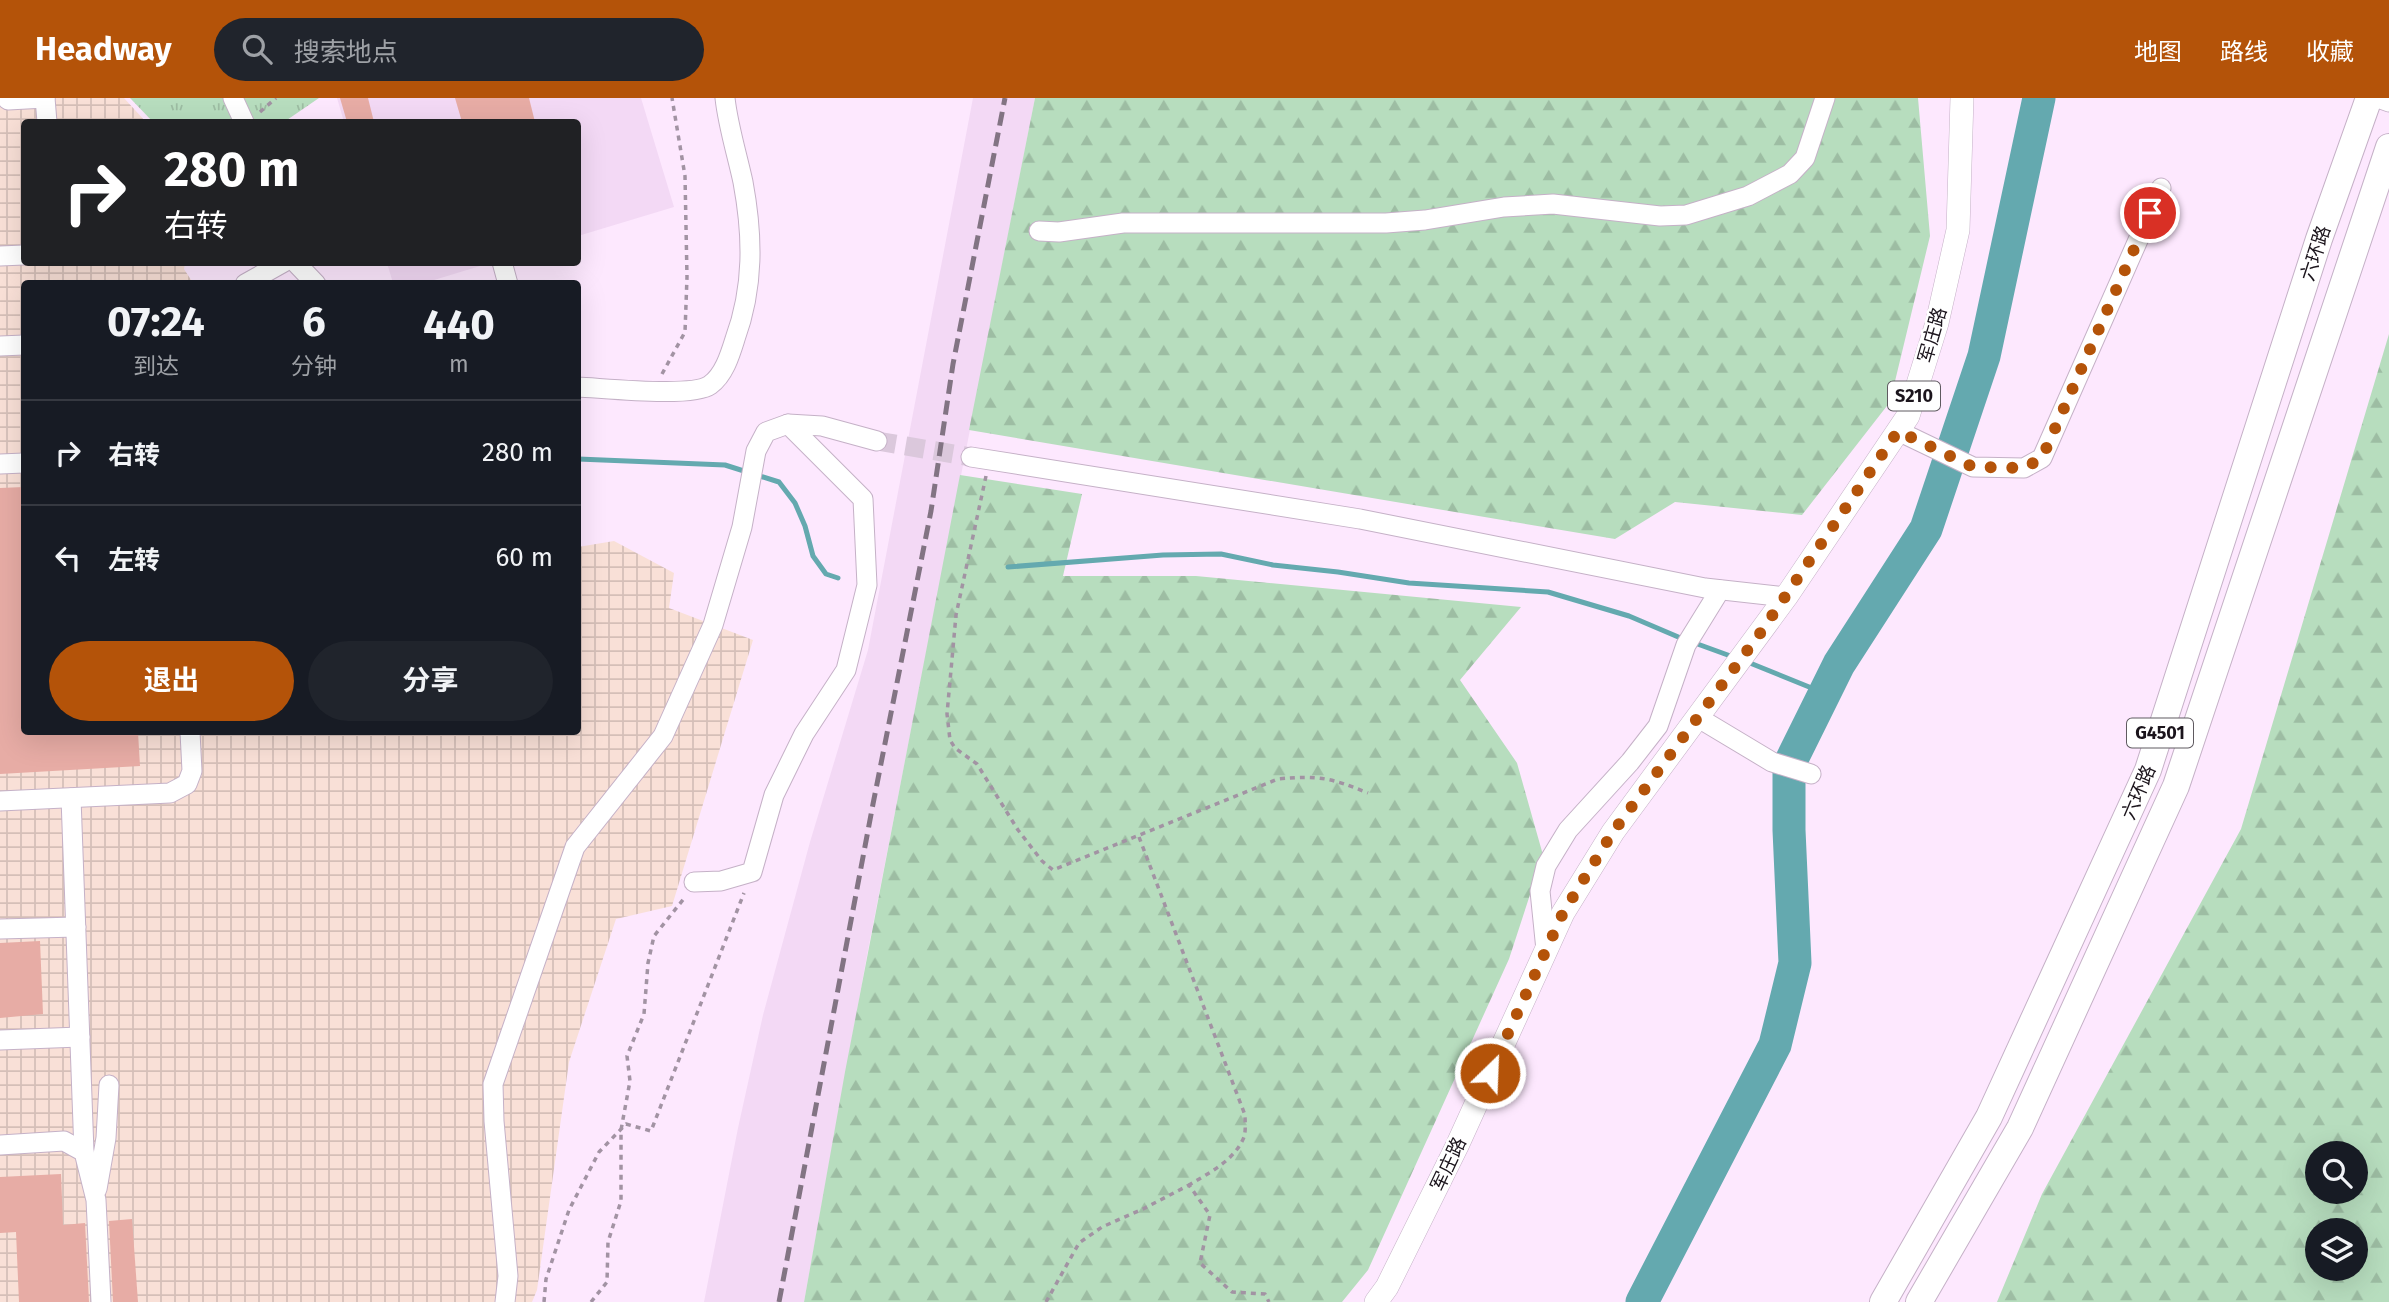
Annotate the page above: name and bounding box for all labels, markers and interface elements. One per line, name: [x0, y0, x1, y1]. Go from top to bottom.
search box: [214, 18, 704, 81]
text: Headway: [35, 29, 172, 69]
icon: search: [238, 30, 276, 68]
text: 搜索地点: [294, 37, 398, 68]
text: 地图: [2134, 38, 2182, 66]
text: 路线: [2220, 38, 2268, 66]
text: 收藏: [2306, 38, 2354, 66]
text: 280 m: [164, 140, 300, 199]
icon: right: [49, 147, 140, 238]
pin: [2120, 183, 2180, 243]
icon: arrive: [2131, 194, 2169, 232]
text: 右转: [164, 207, 228, 245]
street label: 六环路: [2296, 222, 2335, 284]
text: 07:24: [107, 297, 205, 347]
text: 6: [302, 297, 326, 347]
text: 440: [423, 300, 495, 350]
street label: 军庄路: [1914, 305, 1951, 366]
text: m: [449, 350, 469, 378]
text: 到达: [133, 352, 179, 380]
text: 分钟: [291, 352, 337, 380]
road number: S210: [1888, 382, 1940, 410]
icon: right: [49, 434, 87, 472]
text: 280 m: [482, 437, 553, 468]
text: 右转: [108, 440, 160, 471]
icon: left: [49, 539, 87, 577]
text: 60 m: [495, 542, 553, 573]
text: 左转: [108, 545, 160, 576]
button: 退出: [49, 641, 294, 721]
button: 分享: [308, 641, 553, 721]
road number: G4501: [2127, 718, 2193, 748]
street label: 六环路: [2117, 761, 2160, 823]
position arrow: [1453, 1036, 1527, 1110]
street label: 军庄路: [1426, 1134, 1471, 1195]
map controls: [2305, 1141, 2368, 1281]
button: search: [2305, 1141, 2368, 1204]
button: layers: [2305, 1218, 2368, 1281]

